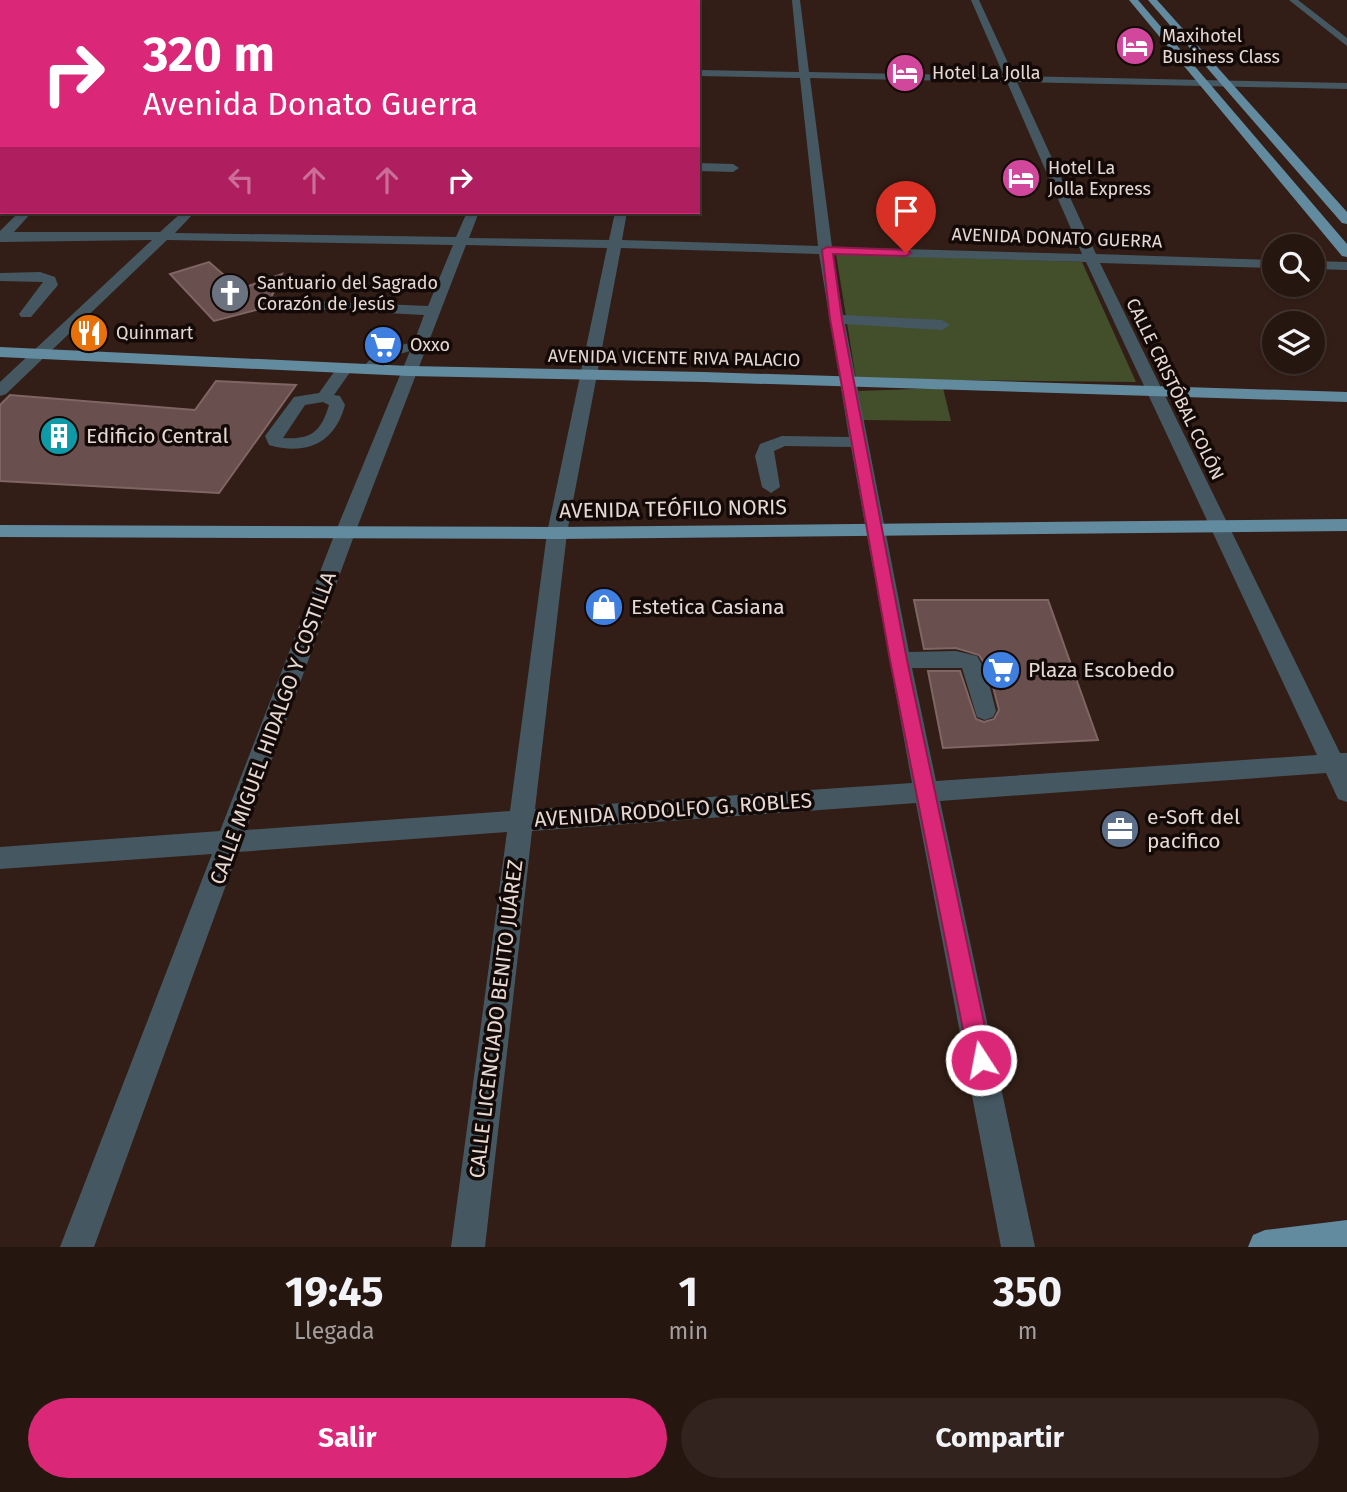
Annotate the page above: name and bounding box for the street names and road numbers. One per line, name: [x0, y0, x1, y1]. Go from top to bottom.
street label: AVENIDA DONATO GUERRA: [951, 223, 1163, 253]
street label: CALLE CRISTÓBAL COLÓN: [1121, 295, 1229, 483]
street label: AVENIDA VICENTE RIVA PALACIO: [548, 345, 800, 371]
street label: AVENIDA TEÓFILO NORIS: [559, 494, 787, 524]
street label: CALLE MIGUEL HIDALGO Y COSTILLA: [204, 568, 342, 888]
street label: AVENIDA RODOLFO G. ROBLES: [533, 787, 813, 833]
street label: CALLE LICENCIADO BENITO JUÁREZ: [464, 858, 528, 1180]

